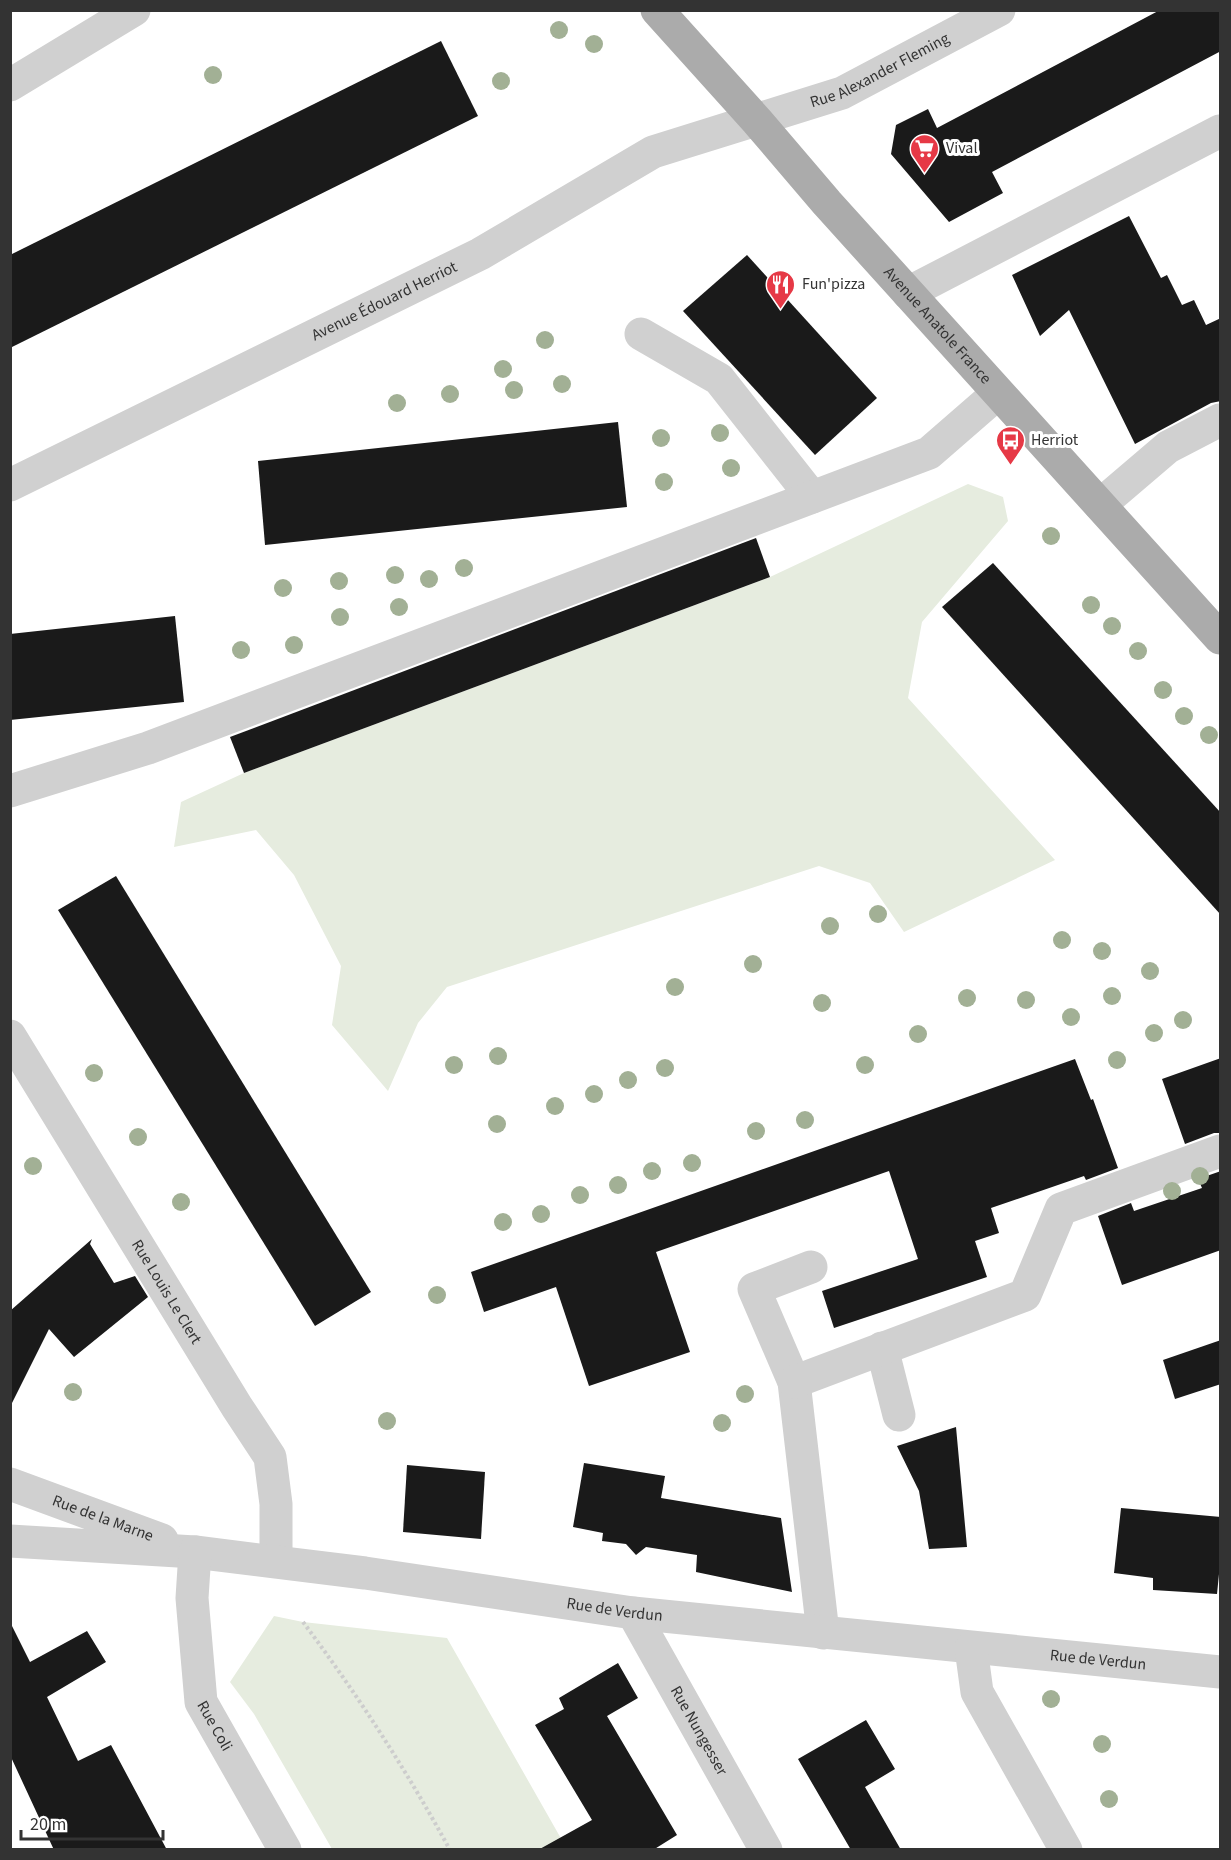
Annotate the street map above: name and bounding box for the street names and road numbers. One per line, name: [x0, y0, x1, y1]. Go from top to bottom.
street label: Rue Alexander Fleming: [807, 27, 953, 113]
street label: Avenue Édouard Herriot: [308, 256, 461, 346]
street label: Avenue Anatole France: [879, 262, 996, 389]
street label: Rue Louis Le Clert: [126, 1236, 207, 1349]
street label: Rue de la Marne: [49, 1490, 157, 1547]
street label: Rue de Verdun: [565, 1592, 664, 1627]
street label: Rue de Verdun: [1049, 1644, 1147, 1676]
street label: Rue Nungesser: [665, 1682, 733, 1780]
street label: Rue Coli: [191, 1697, 238, 1755]

